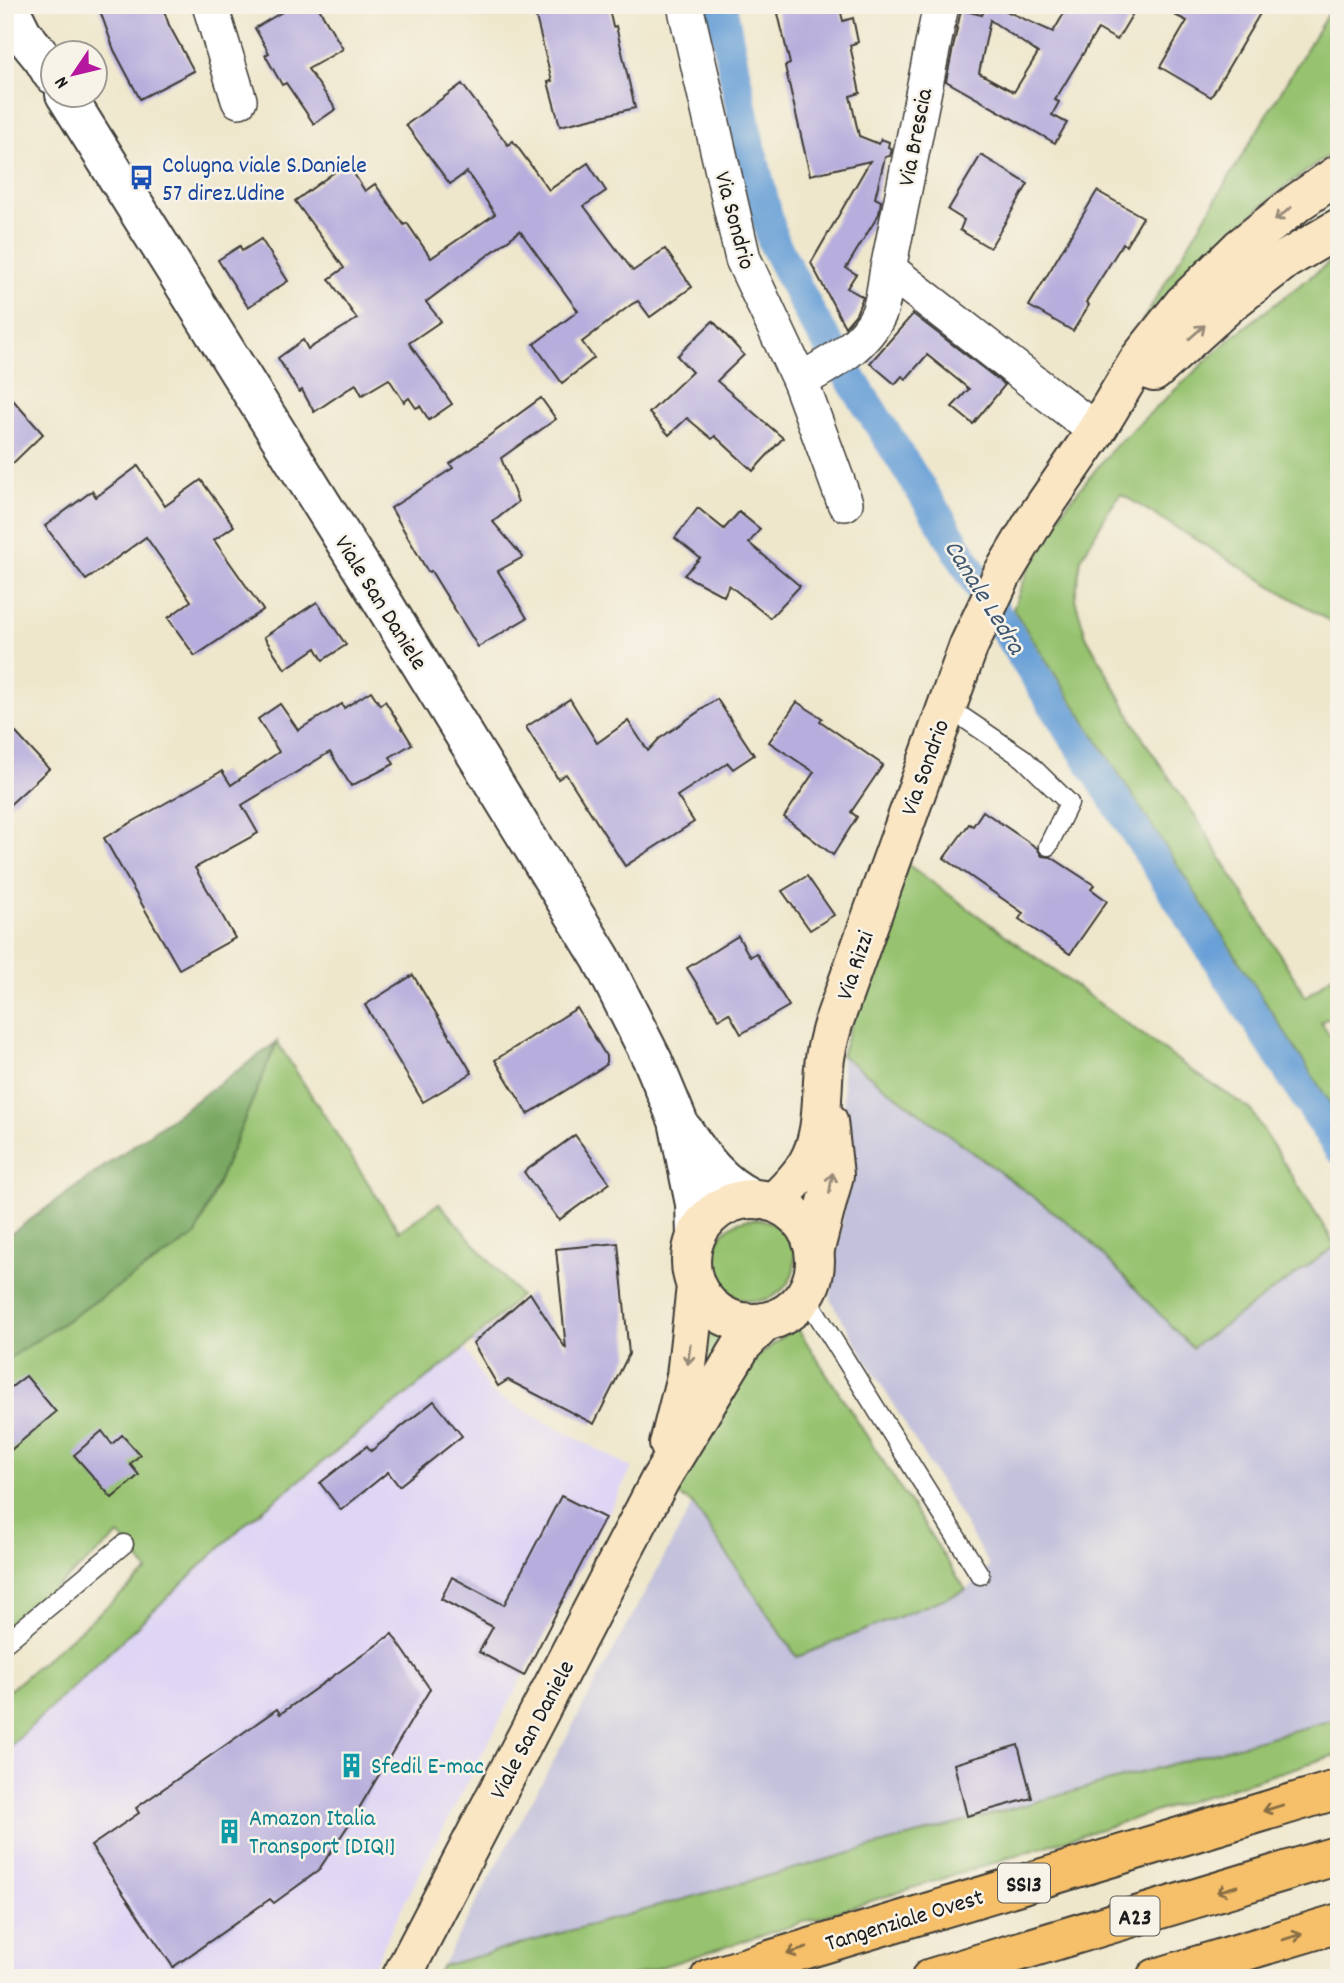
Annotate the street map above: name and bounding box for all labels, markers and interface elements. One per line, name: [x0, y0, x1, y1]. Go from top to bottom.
north arrow: [38, 38, 108, 108]
text: N: [49, 70, 77, 93]
street label: Via Brescia: [891, 85, 943, 189]
place label: Colugna viale S.Daniele 57 direz.Udine: [162, 150, 367, 212]
bus stop icon: Colugna viale S.Daniele 57 direz.Udine: [128, 164, 156, 192]
street label: Via Sondrio: [704, 168, 763, 274]
one-way arrow: [1274, 206, 1292, 221]
one-way arrow: [1188, 324, 1206, 340]
street label: Viale San Daniele: [324, 530, 435, 678]
water label: Canale Ledra: [933, 533, 1034, 664]
street label: Via Sondrio: [894, 715, 960, 821]
street label: Via Rizzi: [829, 927, 885, 1005]
one-way arrow: [825, 1172, 838, 1195]
one-way arrow: [682, 1342, 695, 1364]
street label: Viale San Daniele: [483, 1655, 585, 1806]
building icon: Sfedil E-mac: [337, 1751, 365, 1779]
place label: Sfedil E-mac: [371, 1751, 484, 1785]
place label: Amazon Italia Transport [DIQ1]: [249, 1803, 395, 1865]
one-way arrow: [1263, 1803, 1285, 1816]
building icon: Amazon Italia Transport [DIQ1]: [215, 1817, 243, 1845]
road number: SS13: [998, 1864, 1050, 1902]
street label: Tangenziale Ovest: [822, 1882, 988, 1962]
one-way arrow: [1216, 1883, 1238, 1896]
road number: A23: [1110, 1896, 1160, 1936]
one-way arrow: [1280, 1930, 1302, 1943]
one-way arrow: [787, 1946, 809, 1959]

